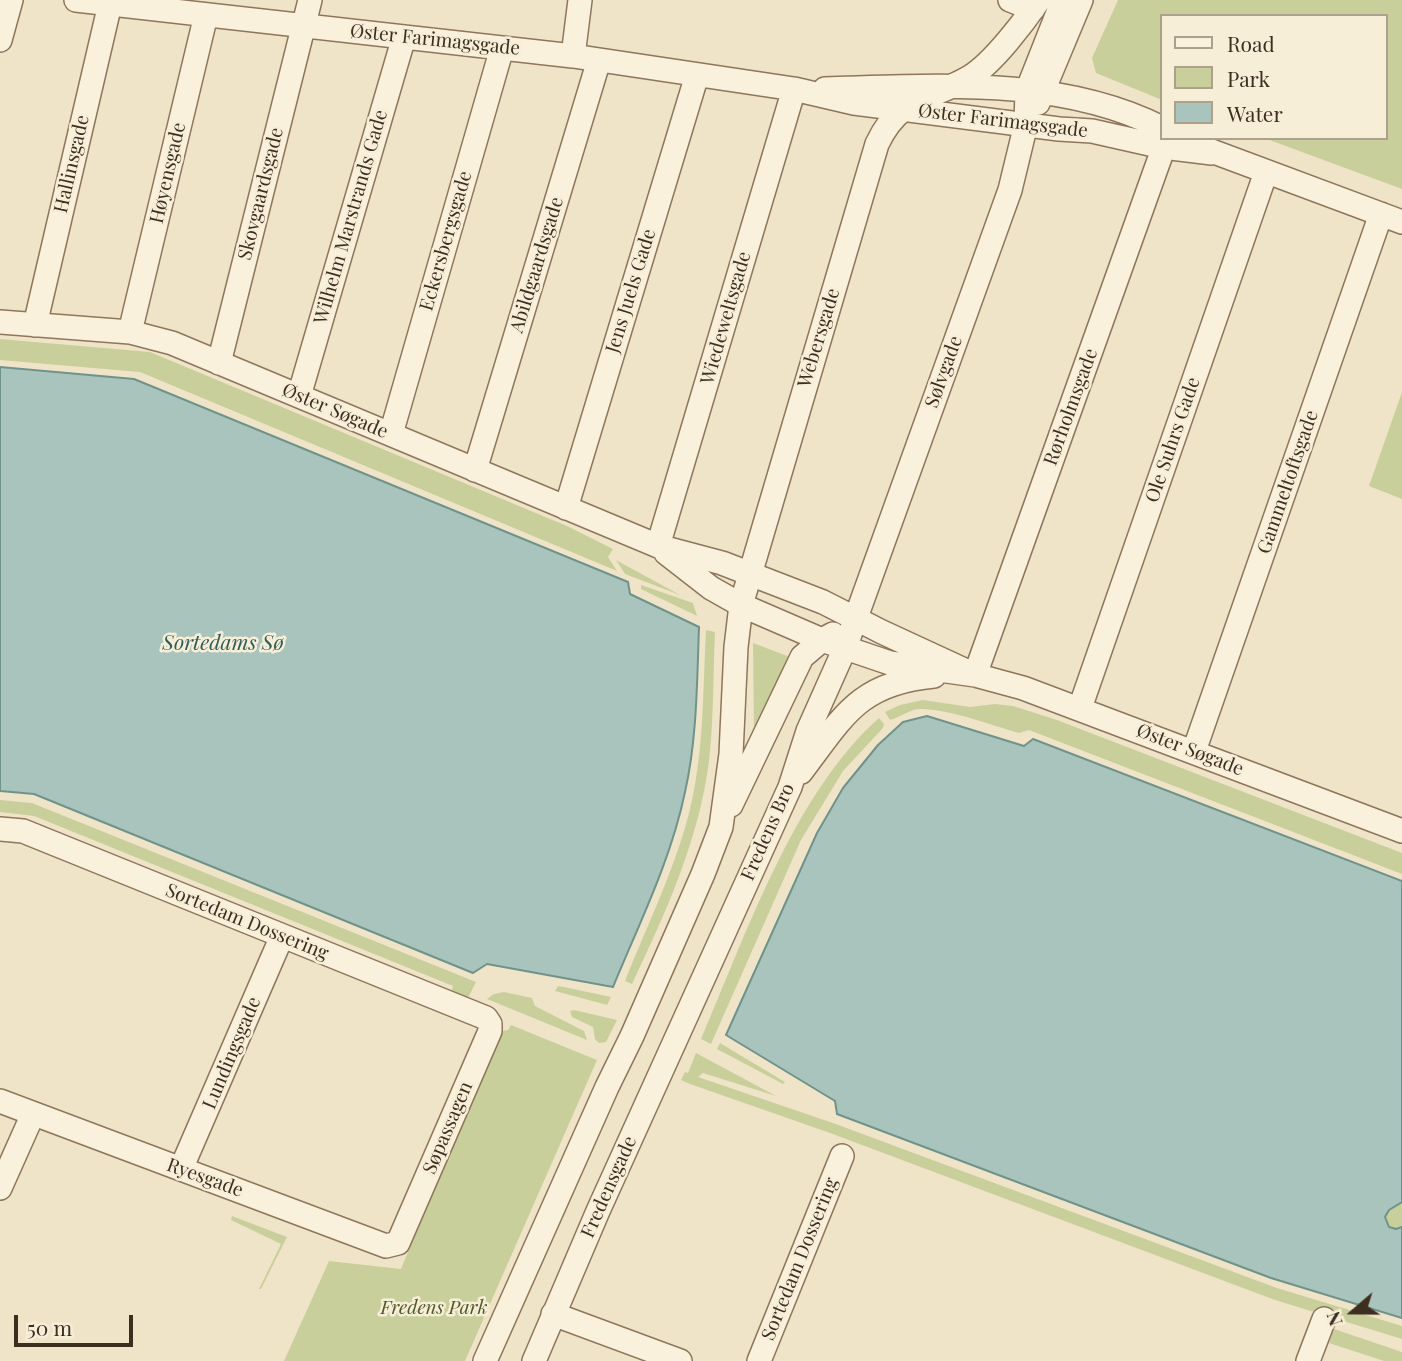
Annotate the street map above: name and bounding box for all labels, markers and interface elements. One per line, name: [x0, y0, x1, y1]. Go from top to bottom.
legend: [1160, 14, 1388, 140]
street label: Øster Farimagsgade: [349, 20, 521, 60]
text: Road: [1227, 29, 1275, 57]
text: Park: [1227, 64, 1270, 92]
street label: Øster Farimagsgade: [917, 99, 1089, 143]
text: Water: [1227, 99, 1283, 127]
street label: Wilhelm Marstrands Gade: [309, 107, 393, 327]
street label: Hallinsgade: [50, 113, 94, 215]
street label: Høyensgade: [145, 120, 191, 226]
street label: Skovgaardsgade: [233, 125, 289, 263]
street label: Eckersbergsgade: [415, 168, 477, 314]
street label: Abildgaardsgade: [506, 194, 568, 336]
street label: Jens Juels Gade: [601, 226, 661, 356]
street label: Wiedeweltsgade: [696, 249, 756, 387]
street label: Webersgade: [793, 286, 845, 390]
street label: Sølvgade: [920, 333, 968, 411]
street label: Rørholmsgade: [1039, 345, 1103, 469]
street label: Ole Suhrs Gade: [1141, 374, 1205, 506]
street label: Øster Søgade: [279, 378, 391, 444]
street label: Gammeltoftsgade: [1253, 407, 1323, 557]
water label: Sortedams Sø: [162, 630, 284, 656]
street label: Øster Søgade: [1133, 719, 1247, 781]
street label: Fredens Bro: [736, 780, 800, 884]
street label: Sortedam Dossering: [162, 879, 332, 965]
street label: Lundingsgade: [198, 993, 266, 1113]
street label: Søpassagen: [418, 1078, 478, 1178]
street label: Fredensgade: [576, 1133, 642, 1241]
street label: Ryesgade: [164, 1154, 246, 1202]
street label: Sortedam Dossering: [757, 1174, 843, 1344]
north arrow: [1318, 1277, 1388, 1347]
park label: Fredens Park: [381, 1297, 487, 1319]
scale bar: [18, 1302, 136, 1346]
text: N: [1319, 1308, 1348, 1330]
text: 50 m: [27, 1313, 72, 1341]

